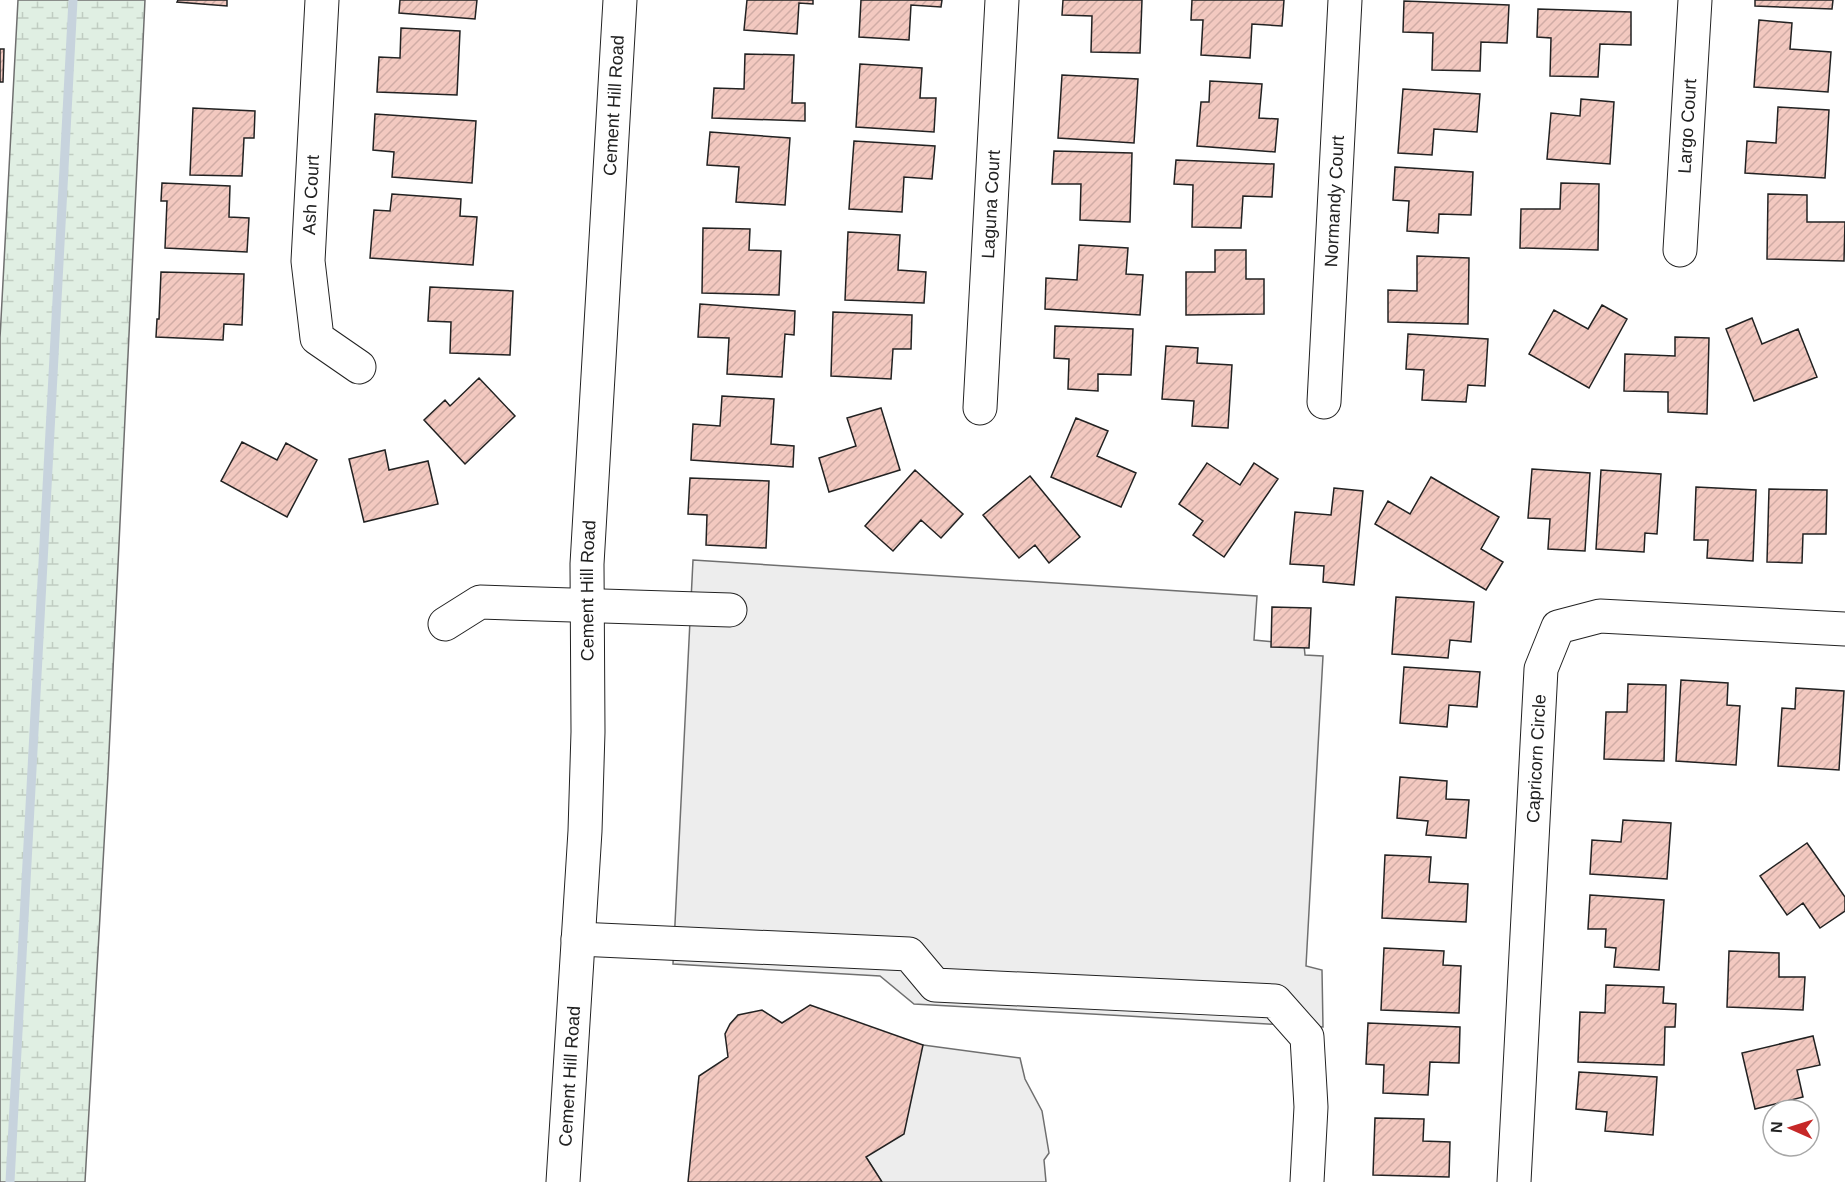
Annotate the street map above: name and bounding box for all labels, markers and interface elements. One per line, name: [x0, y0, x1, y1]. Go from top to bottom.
street label: Cement Hill Road: [600, 34, 628, 177]
street label: Largo Court: [1675, 78, 1700, 174]
street label: Normandy Court: [1321, 135, 1348, 268]
street label: Laguna Court: [978, 149, 1004, 259]
street label: Ash Court: [299, 155, 323, 235]
street label: Cement Hill Road: [577, 520, 600, 661]
street label: Capricorn Circle: [1523, 694, 1550, 824]
street label: Cement Hill Road: [555, 1005, 584, 1147]
north arrow: [1761, 1098, 1821, 1158]
text: N: [1768, 1121, 1785, 1133]

